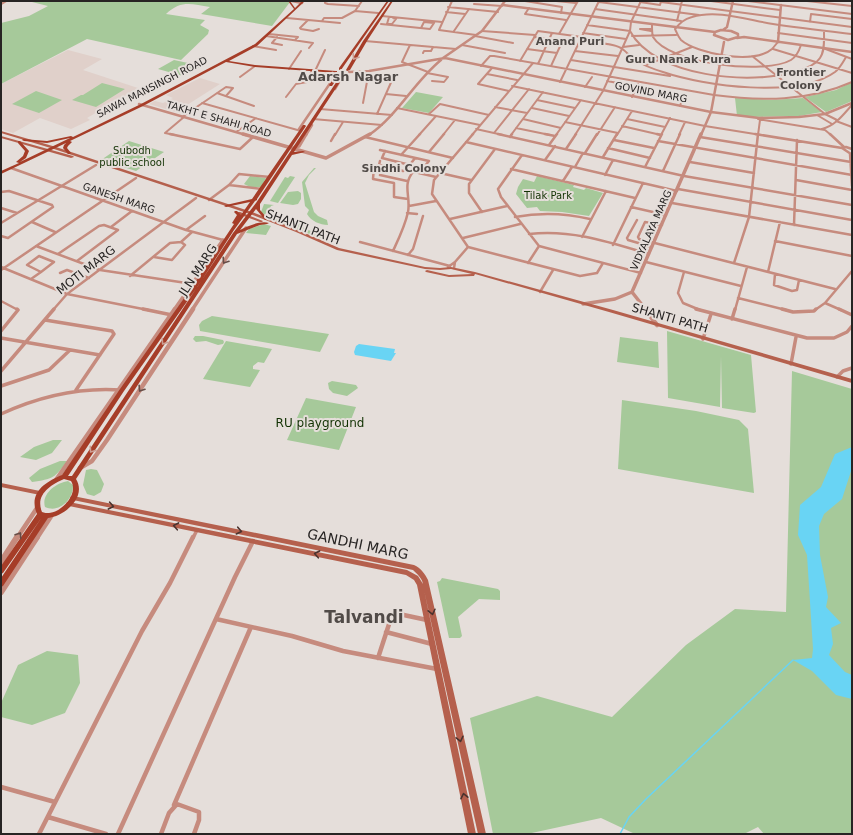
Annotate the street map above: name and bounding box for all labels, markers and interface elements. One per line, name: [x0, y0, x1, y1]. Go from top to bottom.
district label: Anand Puri: [536, 35, 604, 48]
one-way arrow: [352, 53, 360, 60]
district label: Guru Nanak Pura: [625, 53, 731, 66]
street label: SAWAI MANSINGH ROAD: [95, 54, 209, 120]
district label: Frontier Colony: [776, 66, 826, 92]
district label: Adarsh Nagar: [298, 69, 399, 84]
street label: GOVIND MARG: [614, 80, 688, 104]
street label: TAKHT E SHAHI ROAD: [164, 98, 273, 139]
park label: Subodh public school: [99, 145, 165, 168]
district label: Sindhi Colony: [362, 162, 446, 175]
street label: GANESH MARG: [81, 180, 157, 216]
street label: VIDYALAYA MARG: [628, 188, 674, 272]
park label: Tilak Park: [523, 190, 572, 201]
street label: SHANTI PATH: [264, 206, 342, 248]
street label: JLN MARG: [175, 241, 220, 299]
street label: MOTI MARG: [54, 243, 118, 297]
one-way arrow: [222, 257, 230, 264]
street label: SHANTI PATH: [630, 300, 710, 336]
one-way arrow: [162, 337, 169, 344]
one-way arrow: [138, 385, 145, 392]
park label: RU playground: [276, 416, 364, 430]
one-way arrow: [89, 446, 97, 453]
one-way arrow: [108, 501, 115, 510]
one-way arrow: [173, 522, 179, 530]
street label: GANDHI MARG: [306, 525, 410, 563]
one-way arrow: [236, 527, 242, 535]
one-way arrow: [14, 532, 22, 539]
one-way arrow: [314, 550, 320, 559]
district label: Talvandi: [324, 607, 404, 627]
one-way arrow: [427, 609, 435, 615]
one-way arrow: [456, 736, 464, 742]
one-way arrow: [460, 793, 468, 799]

